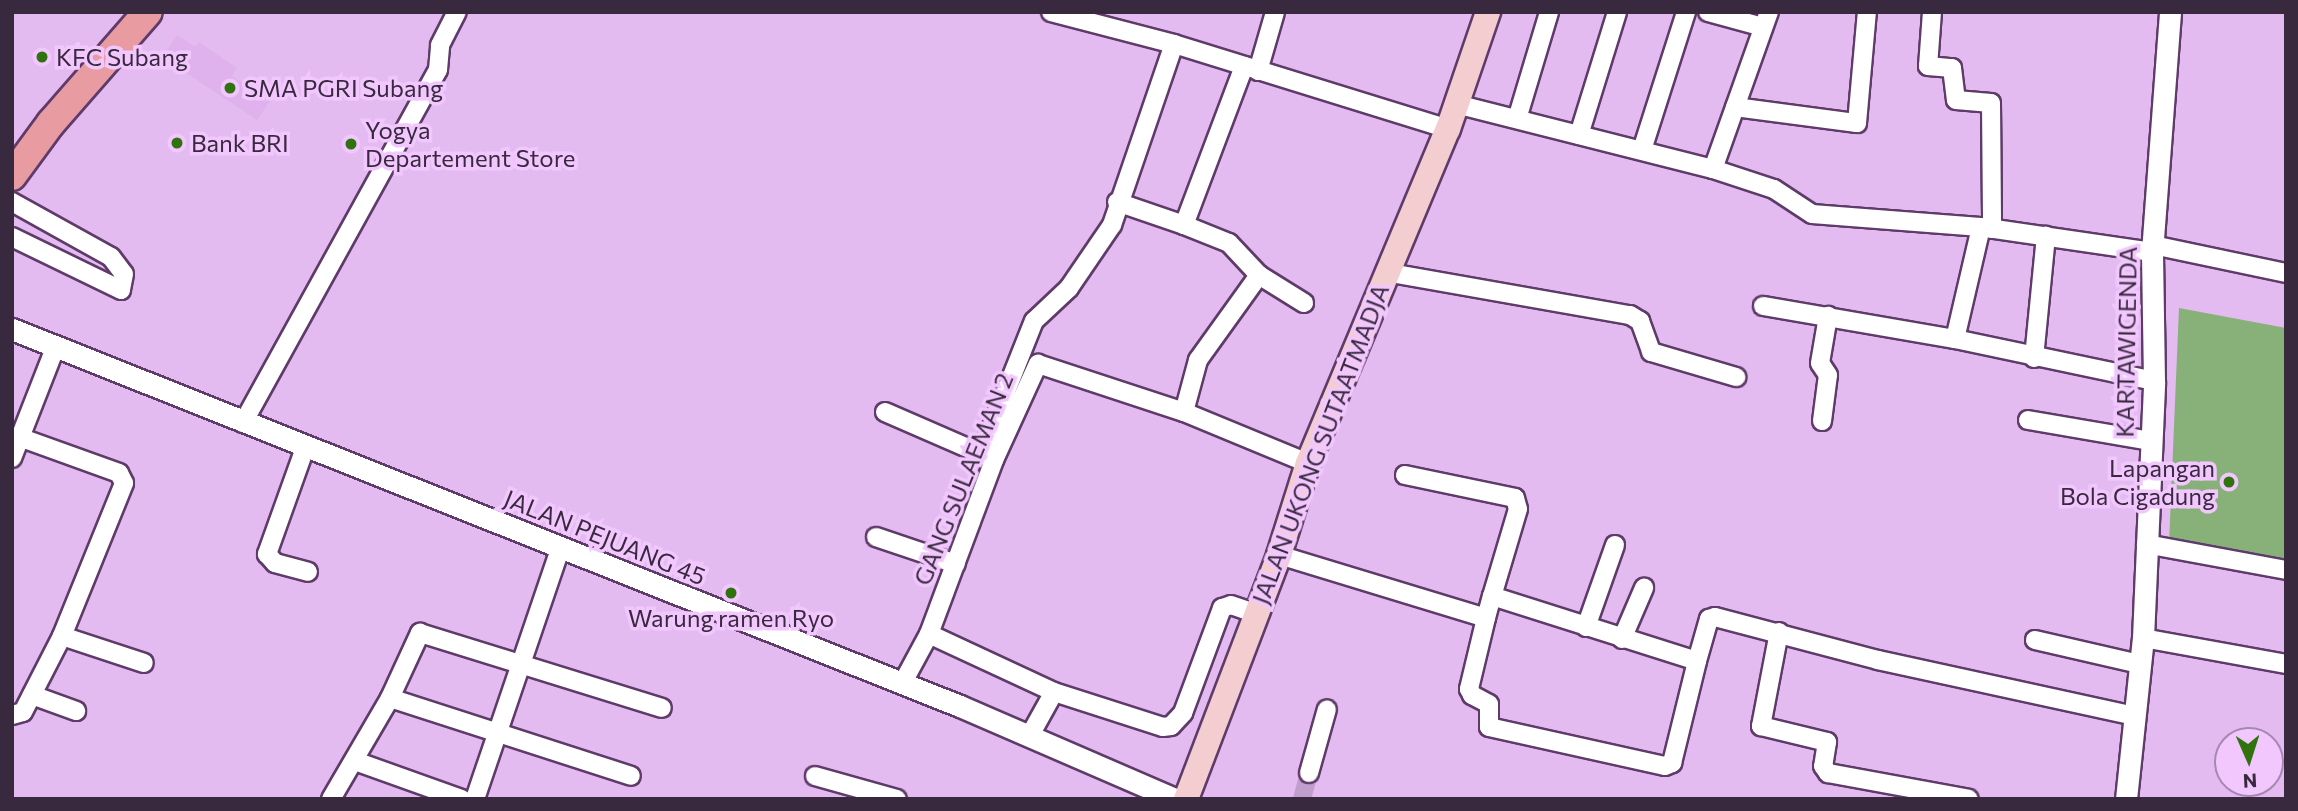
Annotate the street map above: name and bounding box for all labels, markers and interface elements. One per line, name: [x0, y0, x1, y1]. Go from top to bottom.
place label: KFC Subang: [56, 43, 188, 71]
marker: KFC Subang: [34, 49, 50, 65]
place label: SMA PGRI Subang: [244, 74, 443, 102]
marker: SMA PGRI Subang: [222, 80, 238, 96]
place label: Yogya Departement Store: [365, 116, 575, 172]
place label: Bank BRI: [191, 129, 289, 157]
marker: Bank BRI: [169, 135, 185, 151]
marker: Yogya Departement Store: [343, 136, 359, 152]
street label: KARTAWIGENDA: [2110, 246, 2142, 438]
street label: JALAN UKONG SUTAATMADJA: [1246, 280, 1394, 608]
street label: GANG SULAEMAN 2: [907, 369, 1019, 589]
place label: Lapangan Bola Cigadung: [2060, 454, 2215, 510]
marker: Lapangan Bola Cigadung: [2221, 474, 2237, 490]
street label: JALAN PEJUANG 45: [500, 483, 710, 591]
marker: Warung ramen Ryo: [723, 585, 739, 601]
place label: Warung ramen Ryo: [628, 604, 834, 632]
north arrow: [2214, 727, 2284, 797]
text: N: [2242, 770, 2258, 793]

